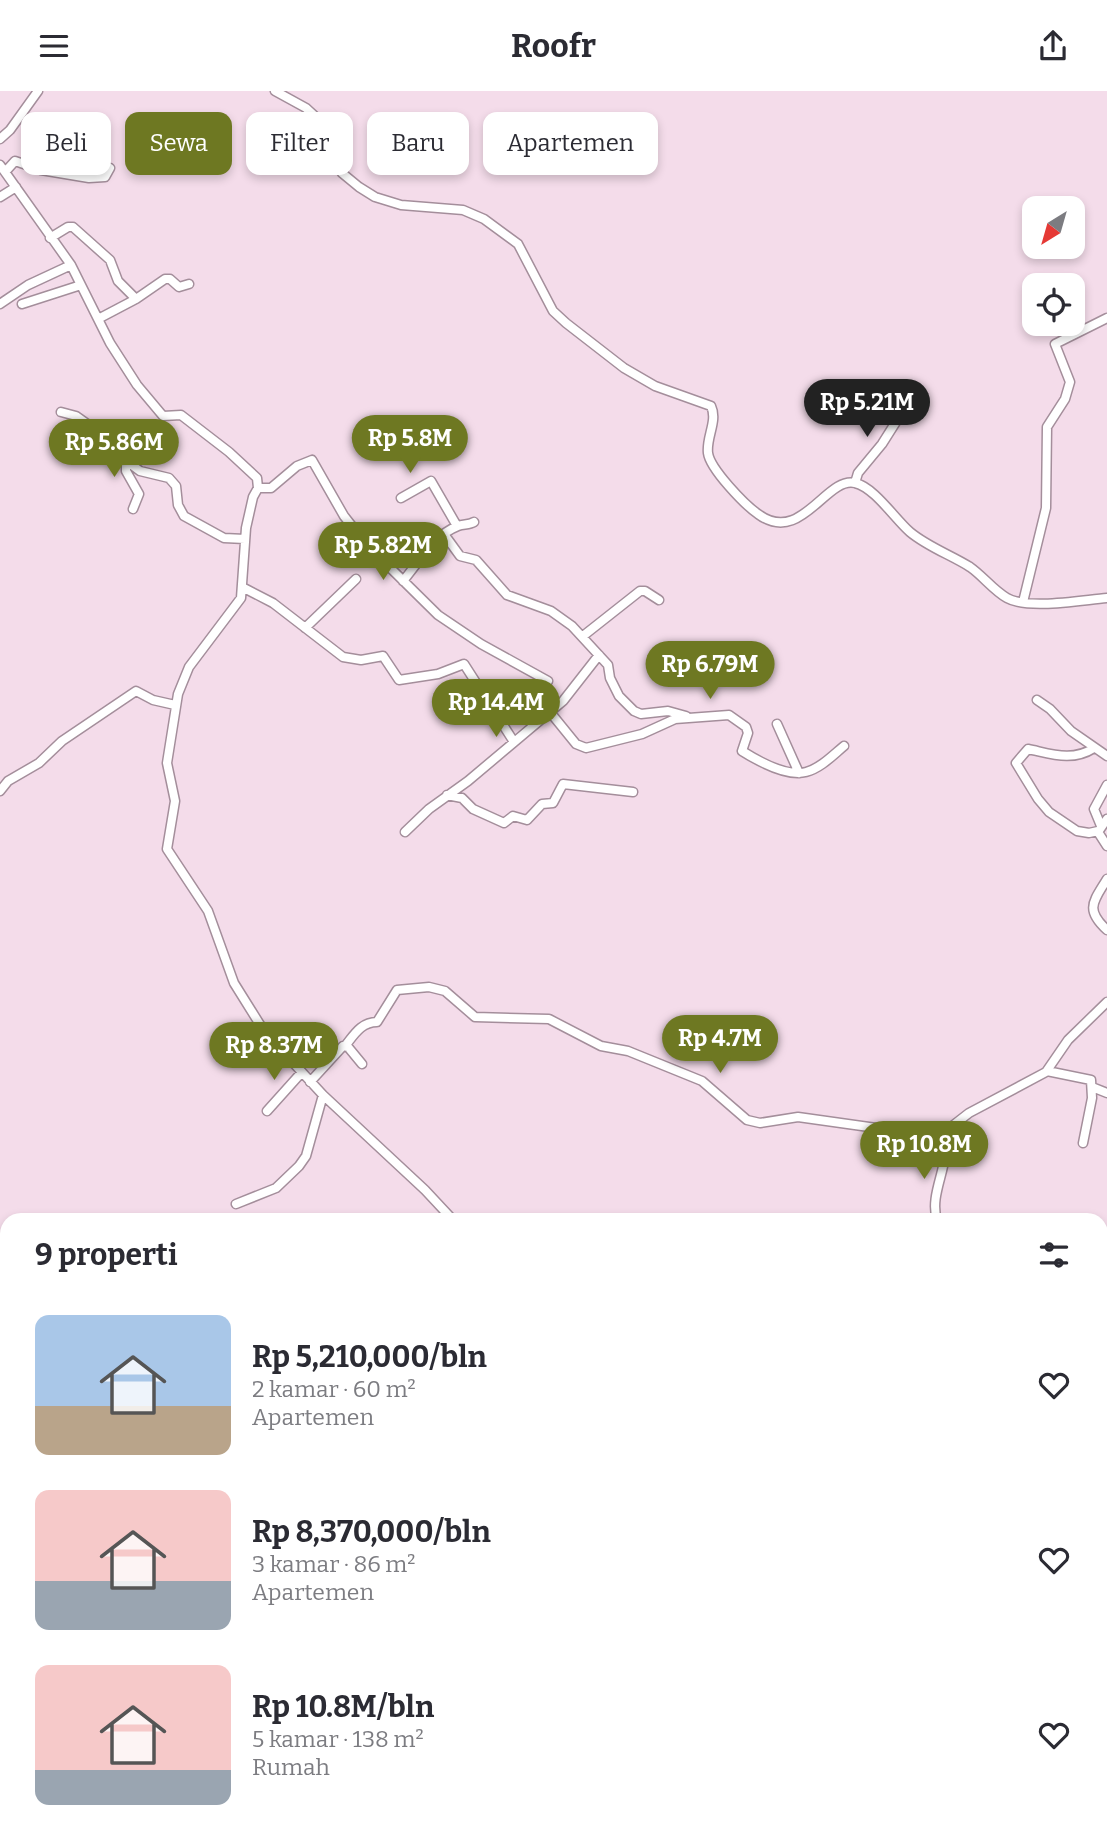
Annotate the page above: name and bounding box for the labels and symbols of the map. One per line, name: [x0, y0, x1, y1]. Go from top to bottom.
north arrow: [1022, 196, 1085, 259]
pin: Rp 5.21M: [795, 379, 939, 439]
pin: Rp 5.8M: [345, 415, 475, 475]
pin: Rp 5.86M: [42, 419, 186, 479]
pin: Rp 5.82M: [311, 523, 455, 582]
pin: Rp 6.79M: [638, 641, 782, 701]
pin: Rp 14.4M: [424, 679, 568, 739]
pin: Rp 4.7M: [655, 1016, 785, 1075]
pin: Rp 8.37M: [202, 1023, 346, 1082]
pin: Rp 10.8M: [852, 1121, 996, 1181]

